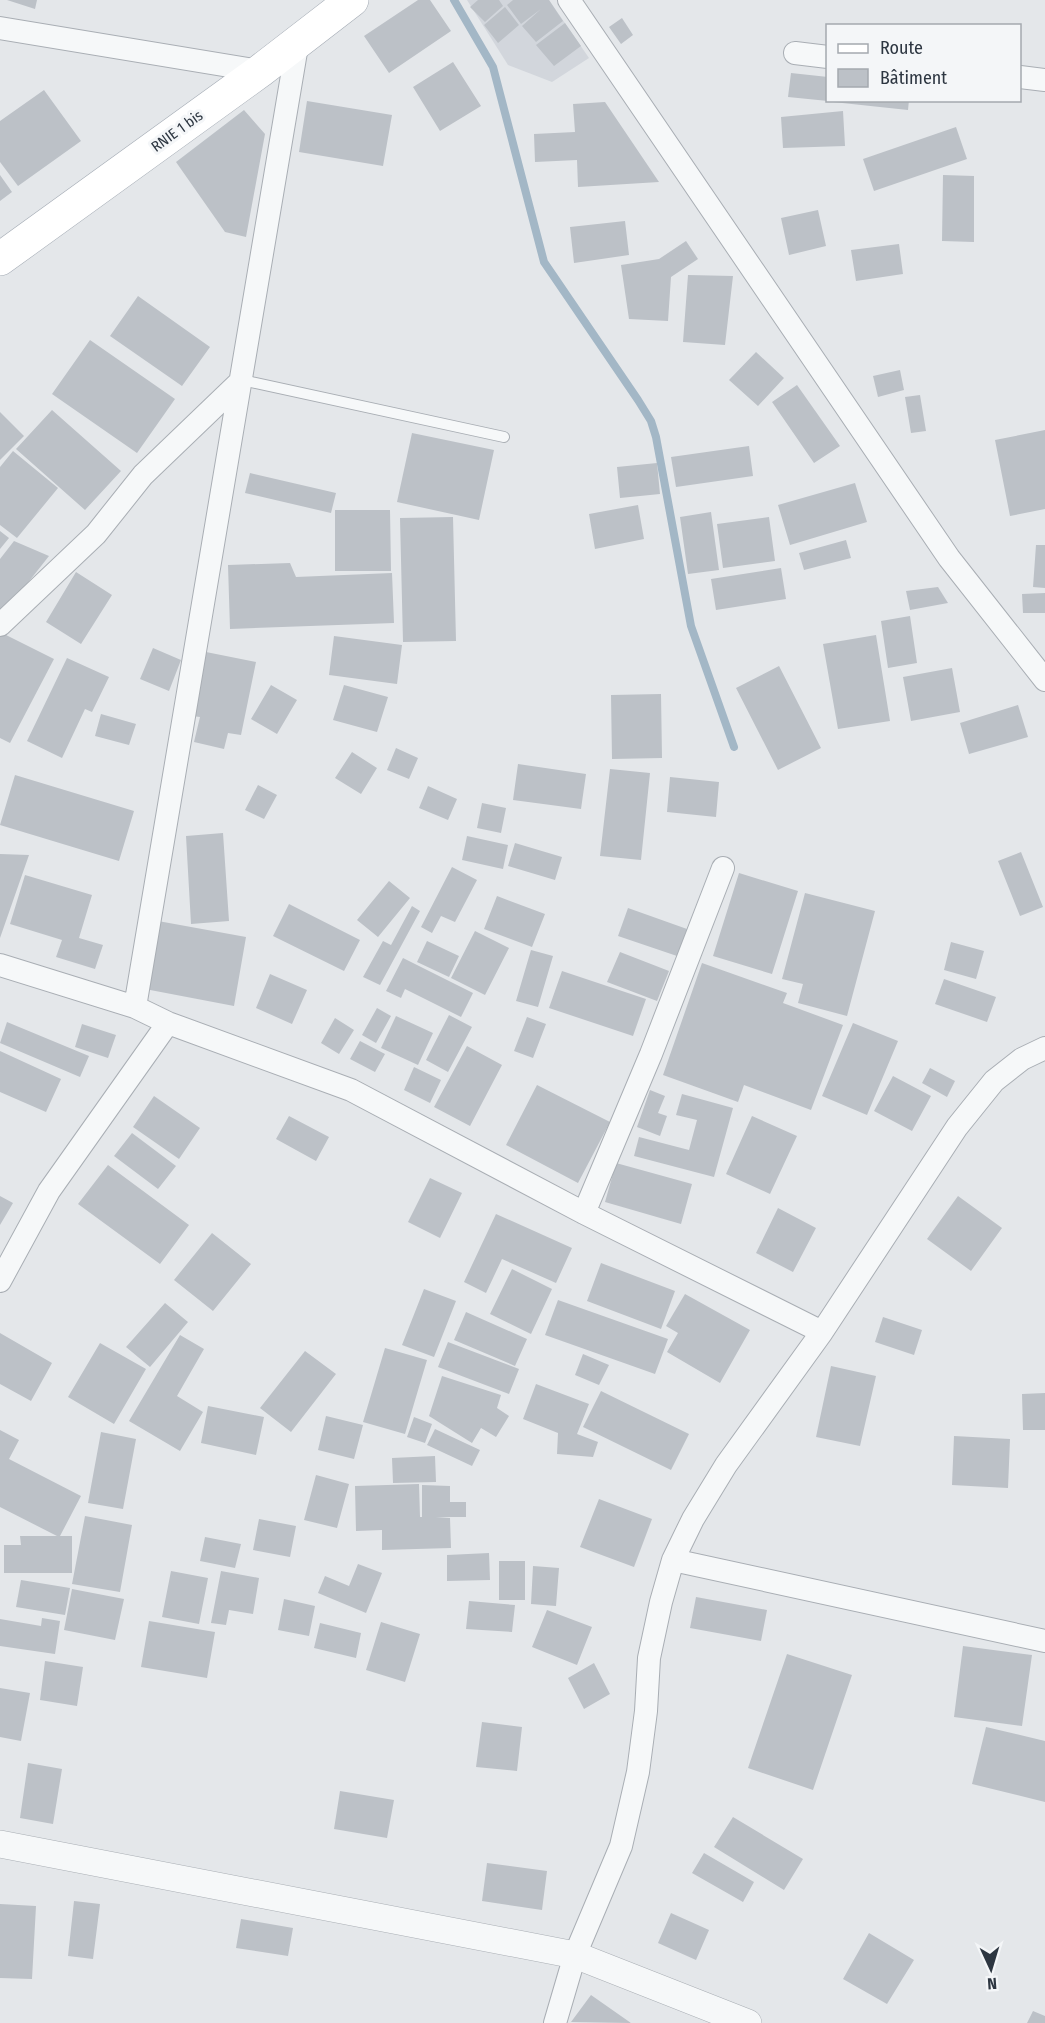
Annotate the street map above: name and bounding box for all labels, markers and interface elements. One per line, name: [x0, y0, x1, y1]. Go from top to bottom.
legend: [826, 24, 1021, 102]
text: Route: [880, 37, 923, 59]
text: Bâtiment: [880, 67, 947, 89]
street label: RNIE 1 bis: [148, 106, 206, 156]
north arrow: [961, 1939, 1021, 1999]
text: N: [987, 1974, 997, 1993]

